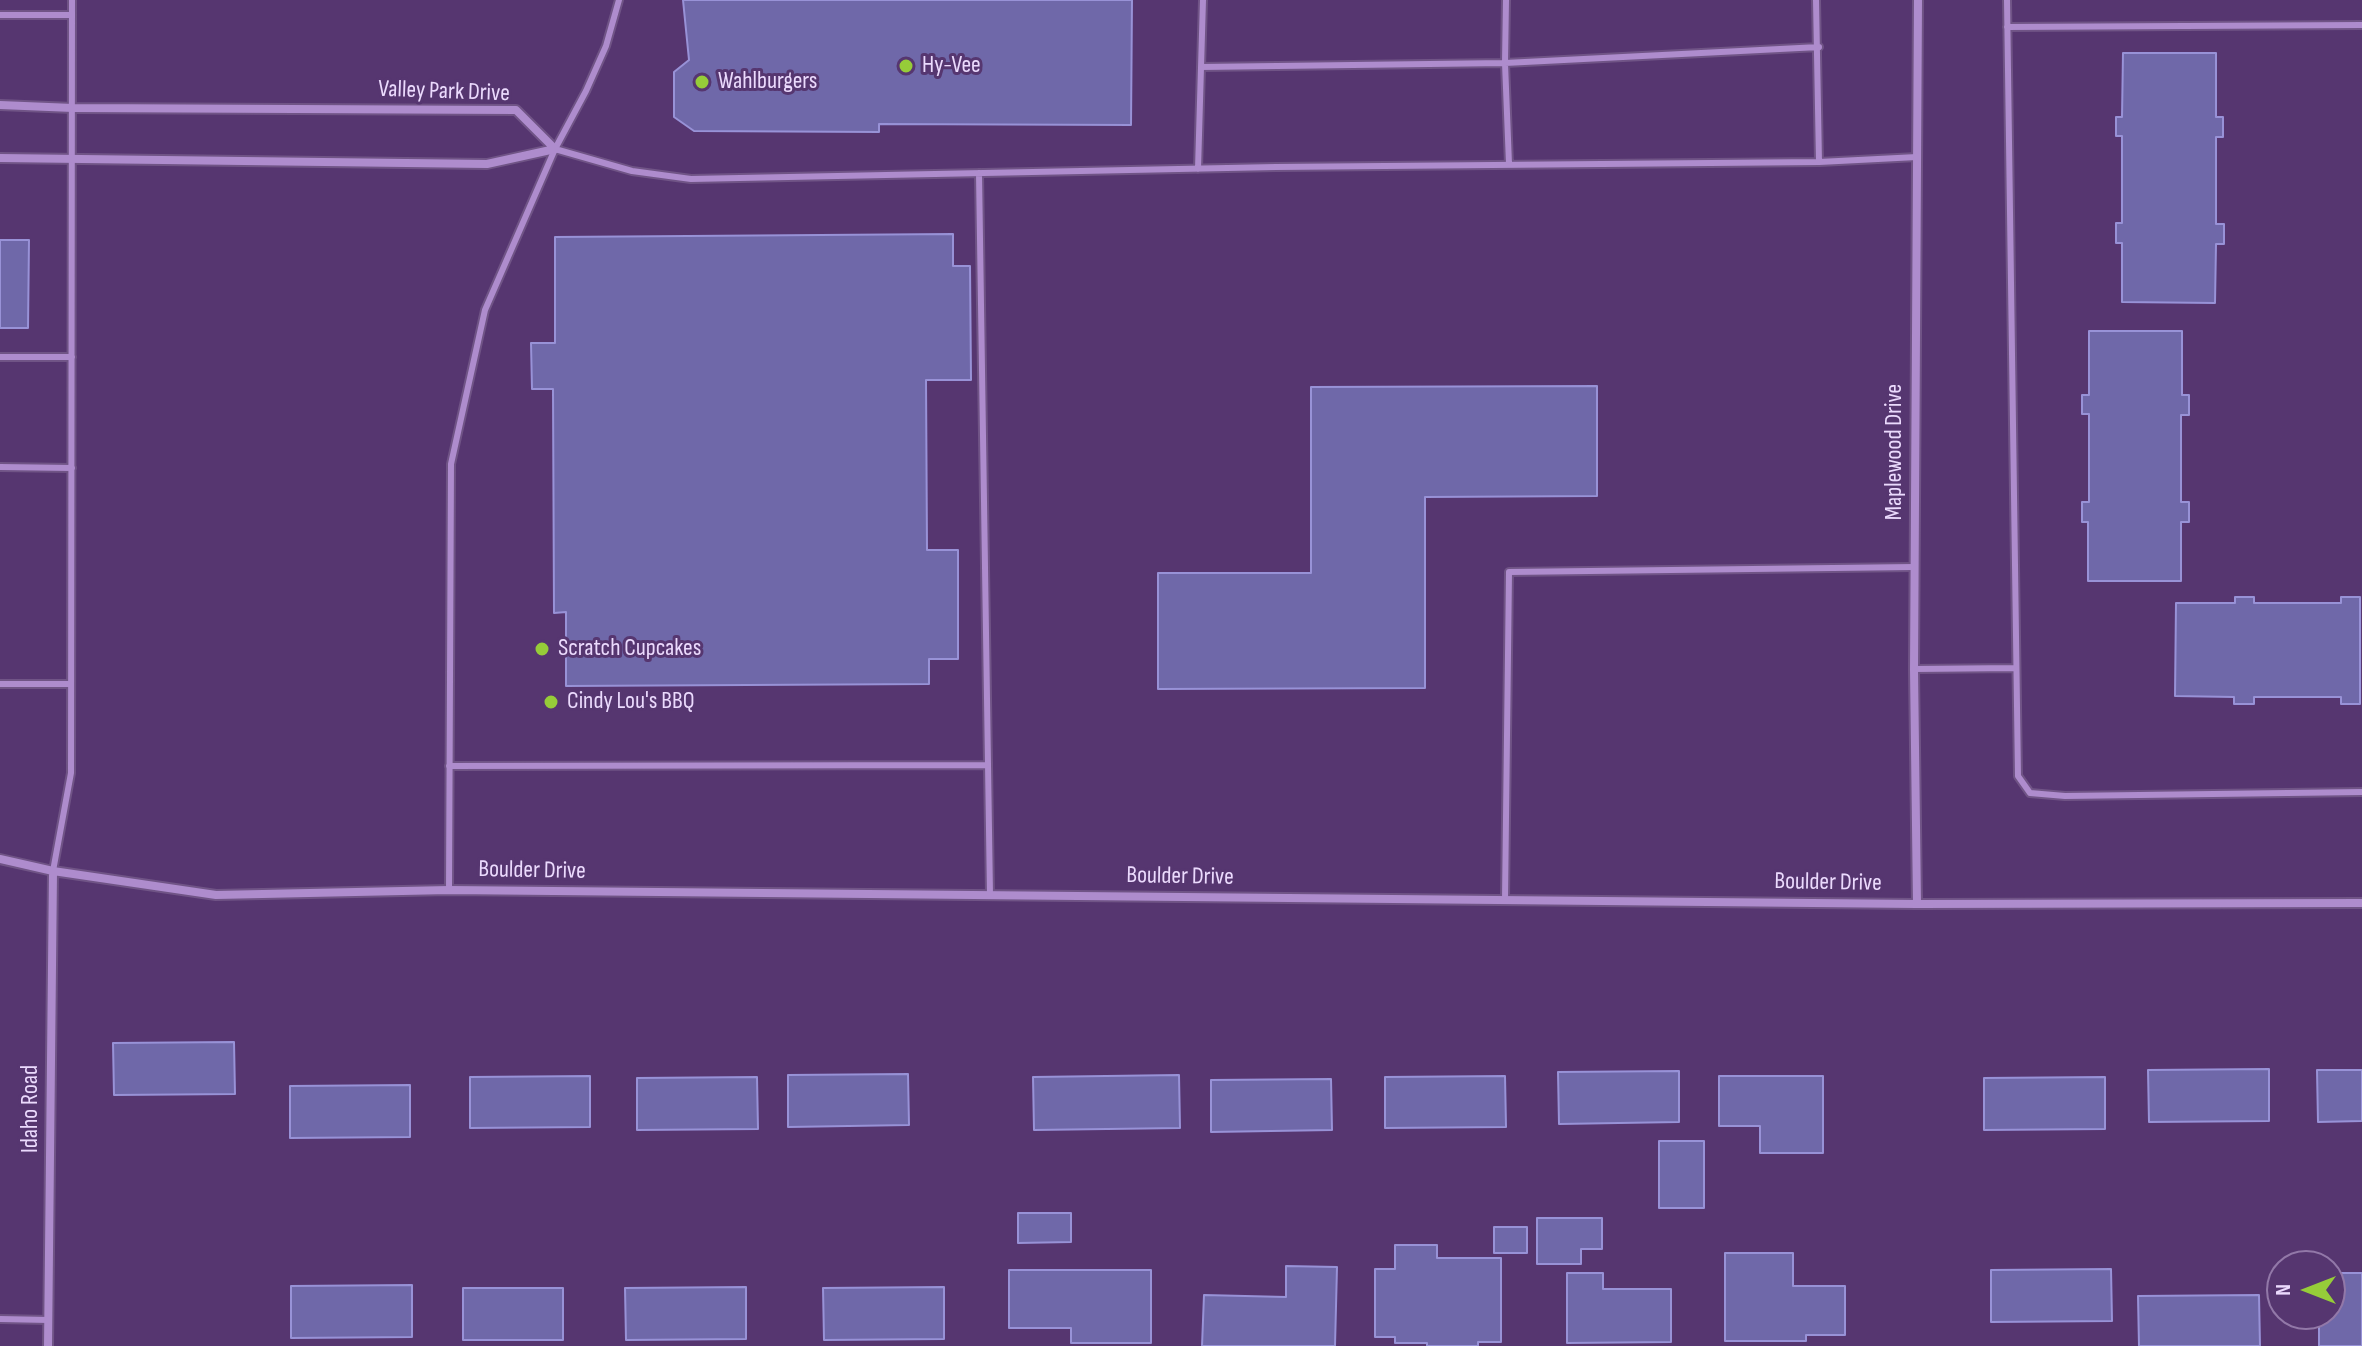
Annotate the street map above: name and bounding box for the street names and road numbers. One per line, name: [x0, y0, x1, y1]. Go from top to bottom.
street label: Valley Park Drive: [378, 75, 510, 109]
street label: Maplewood Drive: [1881, 384, 1909, 520]
street label: Boulder Drive: [478, 856, 586, 886]
street label: Boulder Drive: [1126, 862, 1234, 892]
street label: Boulder Drive: [1774, 868, 1882, 898]
street label: Idaho Road: [17, 1065, 45, 1153]

